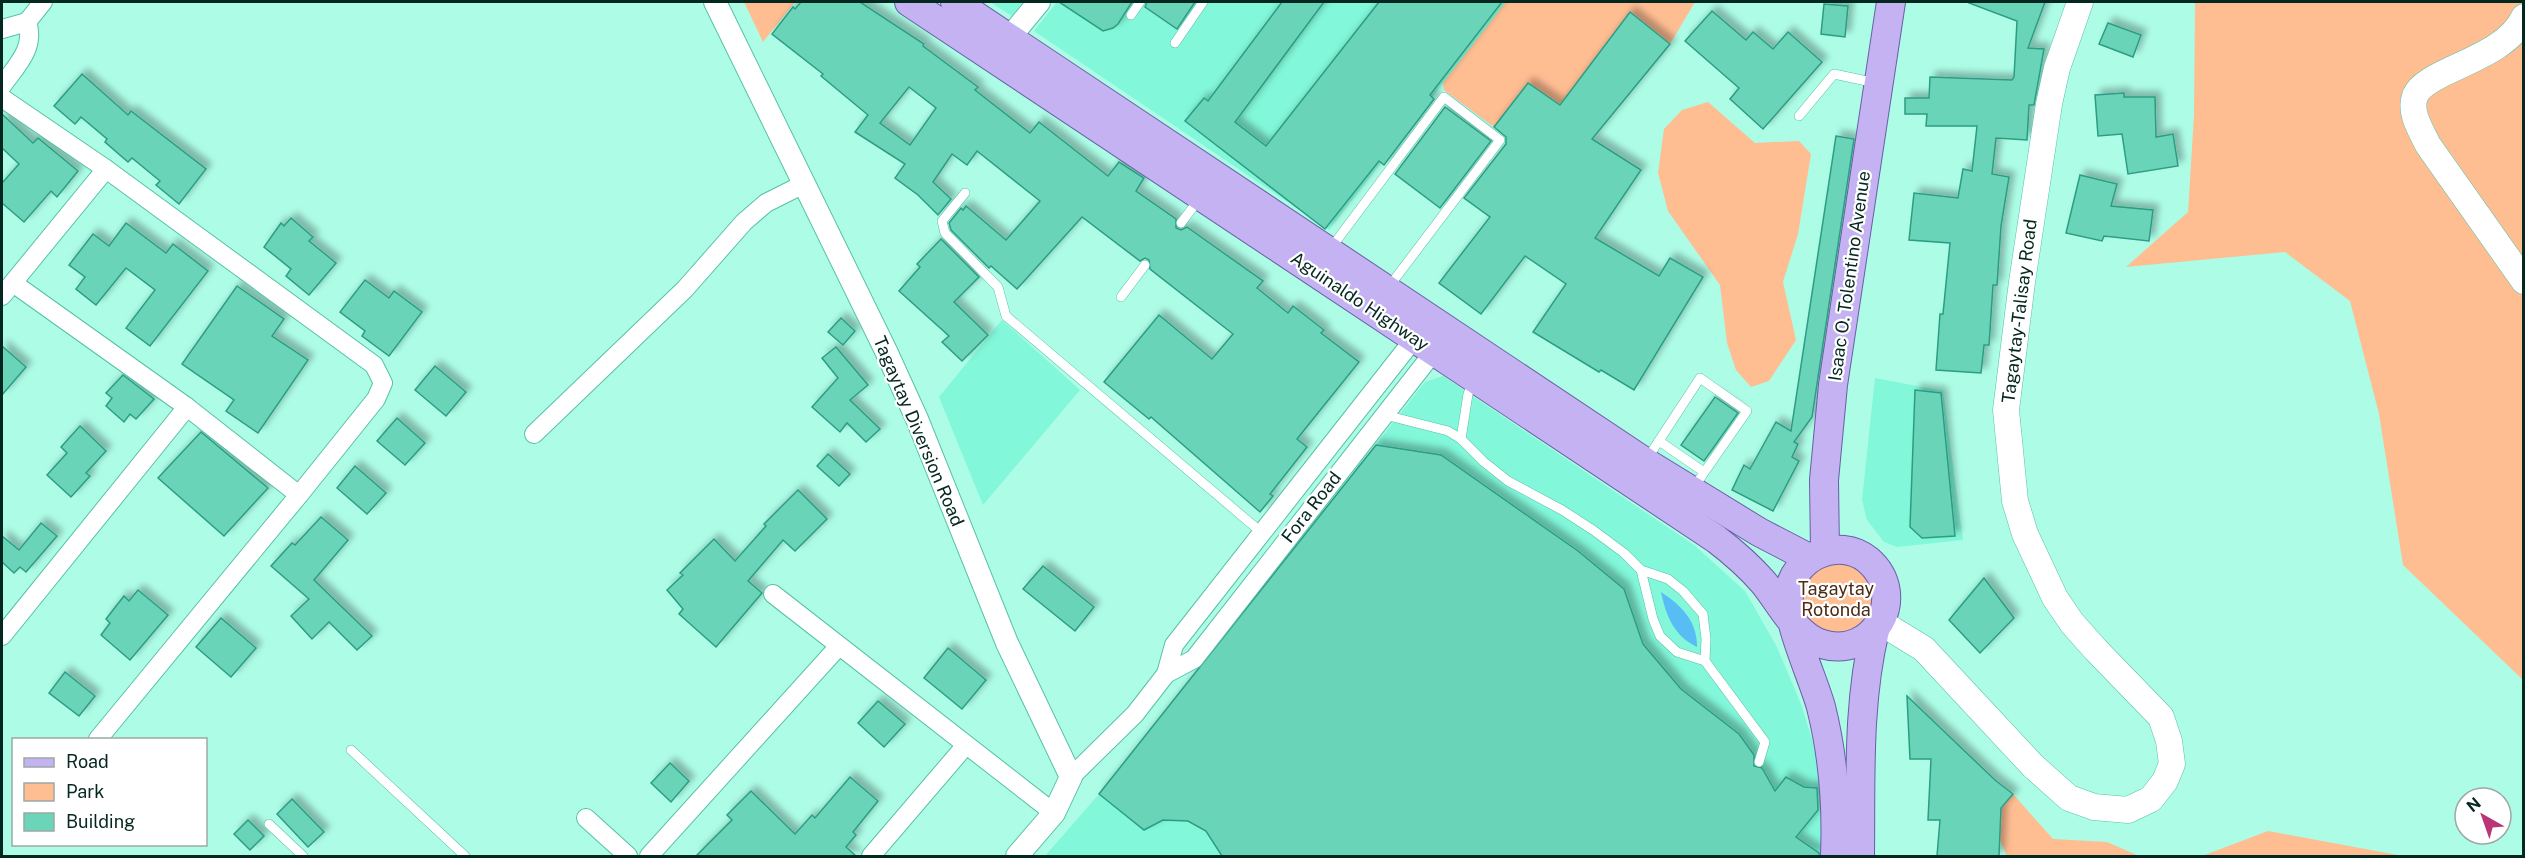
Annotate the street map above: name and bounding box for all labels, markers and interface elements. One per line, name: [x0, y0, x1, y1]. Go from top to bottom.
street label: Isaac O. Tolentino Avenue: [1824, 170, 1874, 382]
street label: Tagaytay-Talisay Road: [1997, 218, 2041, 404]
street label: Aguinaldo Highway: [1287, 247, 1433, 355]
street label: Tagaytay Diversion Road: [869, 333, 969, 529]
street label: Fora Road: [1277, 467, 1345, 547]
park label: Tagaytay Rotonda: [1798, 578, 1874, 620]
legend: [12, 738, 207, 846]
text: Road: [66, 751, 109, 772]
text: Park: [66, 781, 104, 802]
north arrow: [2453, 786, 2513, 846]
text: N: [2463, 794, 2485, 816]
text: Building: [66, 811, 135, 832]

